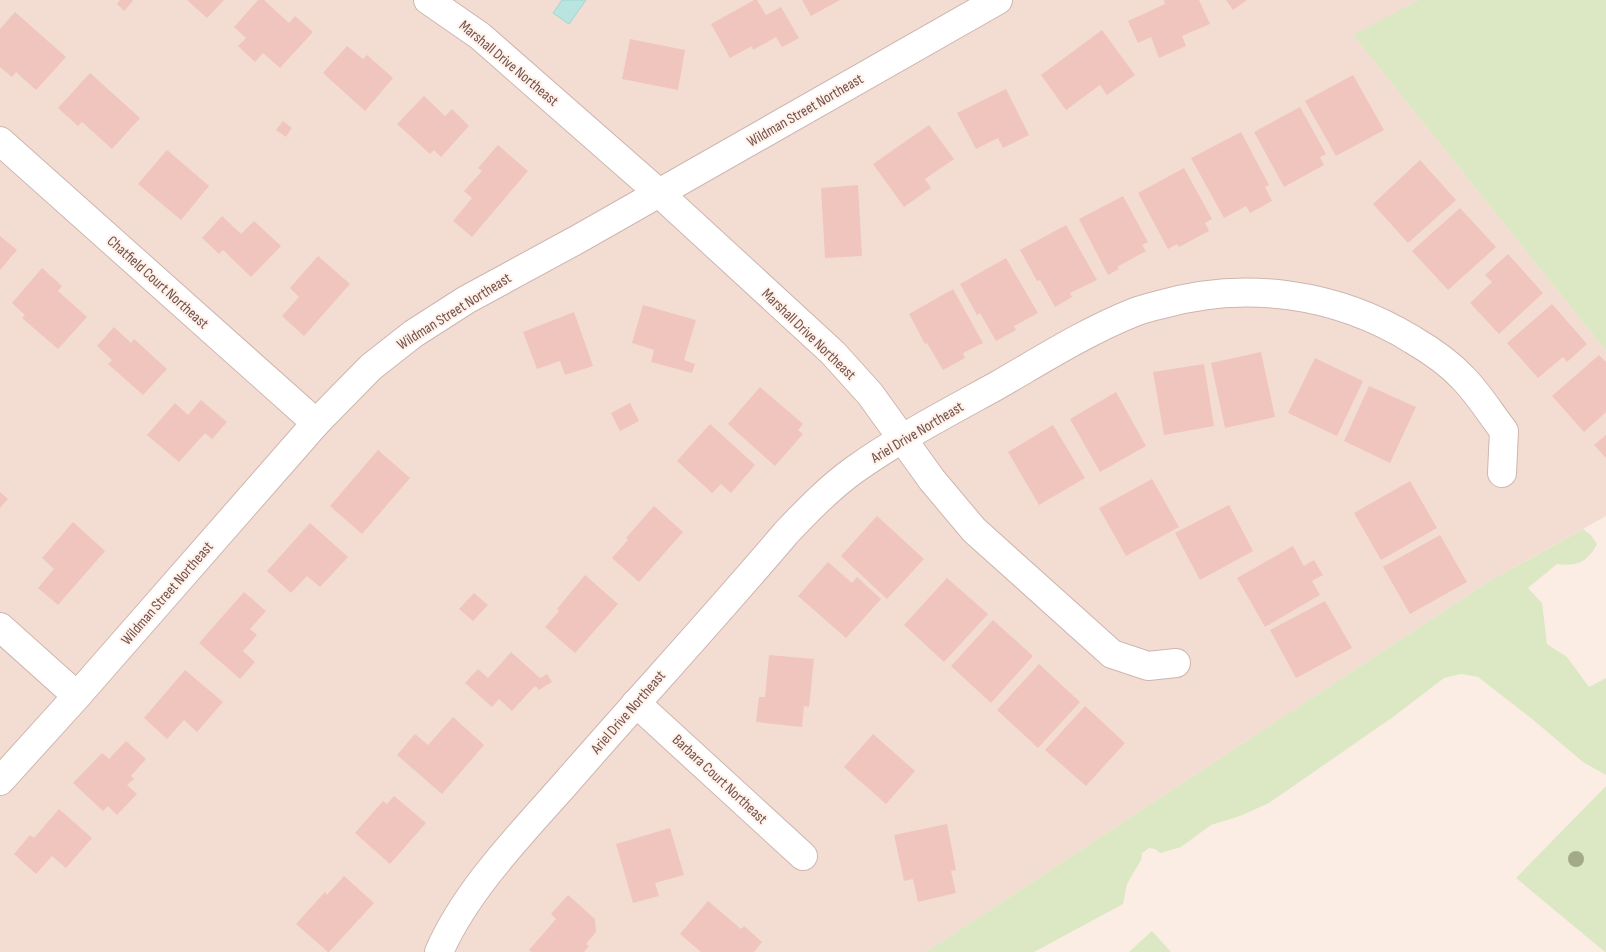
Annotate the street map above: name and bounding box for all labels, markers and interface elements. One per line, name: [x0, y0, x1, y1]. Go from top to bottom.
street label: Marshall Drive Northeast: [455, 16, 563, 111]
street label: Wildman Street Northeast: [744, 69, 867, 151]
street label: Chatfield Court Northeast: [103, 232, 213, 333]
street label: Wildman Street Northeast: [394, 268, 515, 354]
street label: Marshall Drive Northeast: [757, 284, 860, 385]
street label: Ariel Drive Northeast: [867, 397, 967, 468]
street label: Wildman Street Northeast: [117, 537, 218, 649]
street label: Ariel Drive Northeast: [586, 666, 670, 759]
street label: Barbara Court Northeast: [668, 730, 772, 829]

